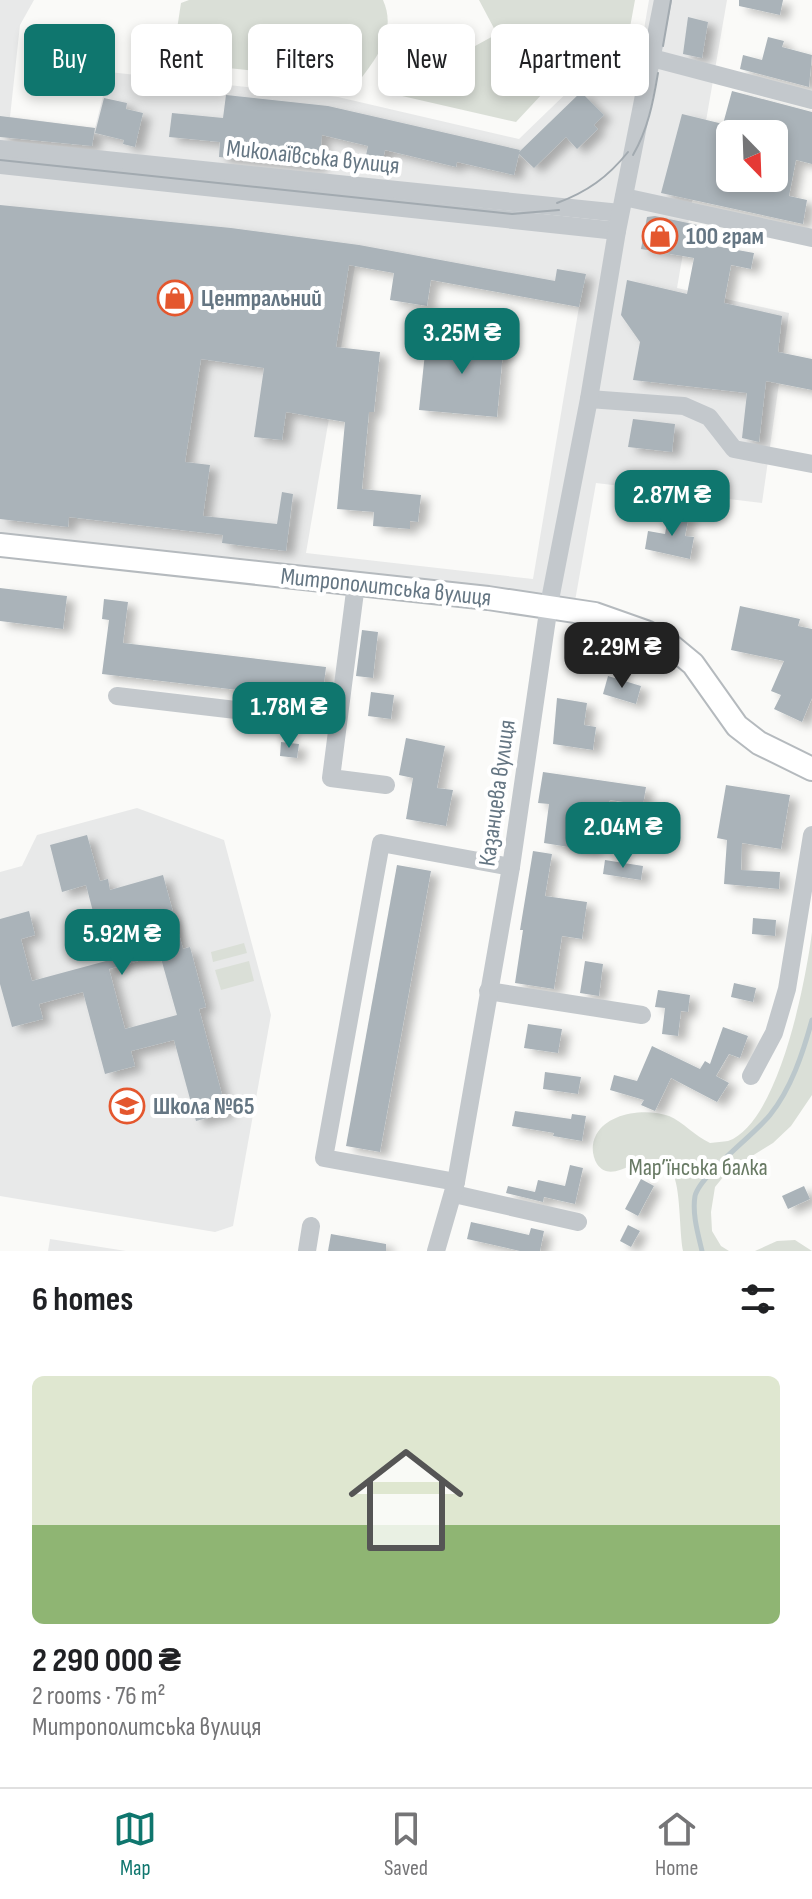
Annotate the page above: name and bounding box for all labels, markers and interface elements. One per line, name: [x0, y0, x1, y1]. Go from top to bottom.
chip: Buy: [24, 24, 115, 96]
chip: Rent: [131, 24, 232, 96]
chip: Filters: [248, 24, 362, 96]
chip: New: [378, 24, 475, 96]
chip: Apartment: [491, 24, 649, 96]
north arrow: [716, 120, 788, 192]
map controls: [716, 120, 788, 192]
street label: Миколаївська вулиця: [225, 134, 401, 180]
shop icon: 100 грам: [641, 217, 679, 255]
place label: 100 грам: [686, 222, 764, 251]
shop icon: Центральний: [156, 279, 194, 317]
place label: Центральний: [201, 284, 322, 313]
pin: 3.25M ₴: [388, 308, 536, 376]
text: 3.25M ₴: [423, 318, 501, 349]
pin: 2.87M ₴: [598, 470, 746, 538]
text: 2.87M ₴: [633, 480, 711, 511]
street label: Митрополитська вулиця: [279, 562, 493, 612]
pin: 2.29M ₴: [548, 622, 696, 690]
text: 2.29M ₴: [582, 632, 662, 663]
pin: 1.78M ₴: [215, 682, 363, 750]
text: 1.78M ₴: [250, 692, 328, 723]
street label: Казанцева вулиця: [472, 718, 522, 868]
pin: 2.04M ₴: [549, 802, 697, 870]
text: 2.04M ₴: [583, 812, 663, 843]
pin: 5.92M ₴: [48, 909, 196, 977]
text: 5.92M ₴: [83, 919, 161, 950]
school or university icon: Школа №65: [108, 1087, 146, 1125]
place label: Школа №65: [153, 1092, 254, 1121]
park label: Мар’їнська балка: [628, 1153, 768, 1182]
icon: filters: [736, 1277, 780, 1321]
text: 6 homes: [32, 1279, 133, 1320]
icon: home: [334, 1428, 478, 1572]
text: 2 290 000 ₴: [32, 1640, 181, 1681]
text: 2 rooms · 76 m²: [32, 1681, 166, 1712]
text: Митрополитська вулиця: [32, 1712, 261, 1743]
tab: Map: [113, 1807, 157, 1882]
tab: Saved: [384, 1807, 428, 1882]
tab: Home: [655, 1807, 699, 1882]

